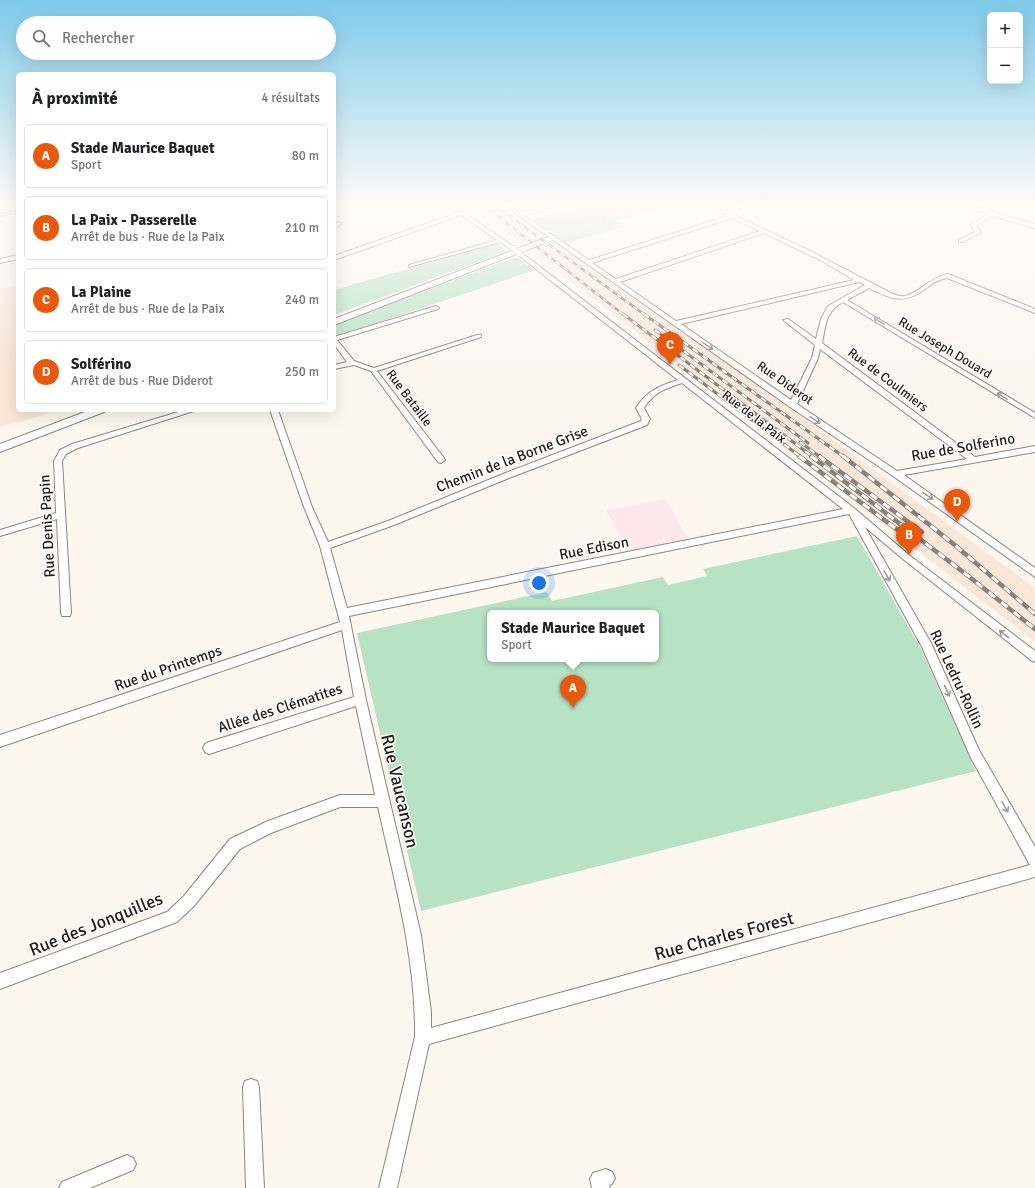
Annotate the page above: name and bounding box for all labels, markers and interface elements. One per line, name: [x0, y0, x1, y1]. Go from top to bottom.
map controls: [987, 12, 1023, 84]
button: +: [987, 12, 1023, 48]
search box: [16, 16, 336, 60]
icon: search: [30, 27, 52, 49]
text: Rechercher: [62, 29, 135, 47]
button: −: [987, 48, 1023, 84]
text: À proximité: [32, 88, 118, 109]
text: 4 résultats: [261, 90, 320, 106]
text: Stade Maurice Baquet: [71, 139, 215, 157]
text: A: [42, 148, 50, 164]
text: 80 m: [292, 148, 319, 164]
text: Sport: [71, 157, 101, 173]
text: La Paix - Passerelle: [71, 211, 197, 229]
text: B: [42, 220, 50, 236]
text: 210 m: [285, 220, 319, 236]
text: Arrêt de bus · Rue de la Paix: [71, 229, 224, 245]
text: La Plaine: [71, 283, 131, 301]
text: C: [42, 292, 50, 308]
text: 240 m: [285, 292, 319, 308]
text: Arrêt de bus · Rue de la Paix: [71, 301, 224, 317]
street label: Rue Joseph Douard: [895, 314, 995, 382]
one-way arrow: [873, 317, 885, 325]
pin: C: [657, 332, 683, 365]
one-way arrow: [702, 342, 713, 350]
street label: Rue de Coulmiers: [845, 345, 932, 416]
text: Solférino: [71, 355, 131, 373]
street label: Rue Diderot: [754, 358, 817, 408]
text: D: [42, 364, 50, 380]
text: 250 m: [285, 364, 319, 380]
street label: Rue Bataille: [382, 366, 436, 430]
text: Arrêt de bus · Rue Diderot: [71, 373, 213, 389]
street label: Rue de la Paix: [719, 387, 789, 447]
one-way arrow: [996, 392, 1008, 400]
one-way arrow: [809, 416, 820, 424]
street label: Chemin de la Borne Grise: [433, 422, 591, 496]
street label: Rue de Solferino: [910, 429, 1016, 465]
street label: Rue Denis Papin: [35, 474, 59, 578]
pin: D: [944, 489, 970, 522]
one-way arrow: [922, 492, 933, 500]
pin: B: [896, 522, 922, 555]
street label: Rue Edison: [558, 532, 630, 564]
one-way arrow: [884, 570, 891, 582]
your location: [529, 573, 549, 593]
popup: [487, 610, 659, 662]
text: Stade Maurice Baquet: [501, 619, 645, 637]
street label: Rue Ledru-Rollin: [926, 627, 988, 731]
one-way arrow: [999, 629, 1010, 638]
text: Sport: [501, 637, 532, 653]
street label: Rue du Printemps: [112, 641, 225, 695]
pin: A: [560, 675, 586, 708]
street label: Allée des Clématites: [215, 679, 345, 737]
one-way arrow: [944, 685, 951, 697]
street label: Rue Vaucanson: [376, 732, 424, 850]
one-way arrow: [1002, 801, 1010, 813]
street label: Rue des Jonquilles: [26, 887, 166, 961]
street label: Rue Charles Forest: [652, 907, 796, 965]

